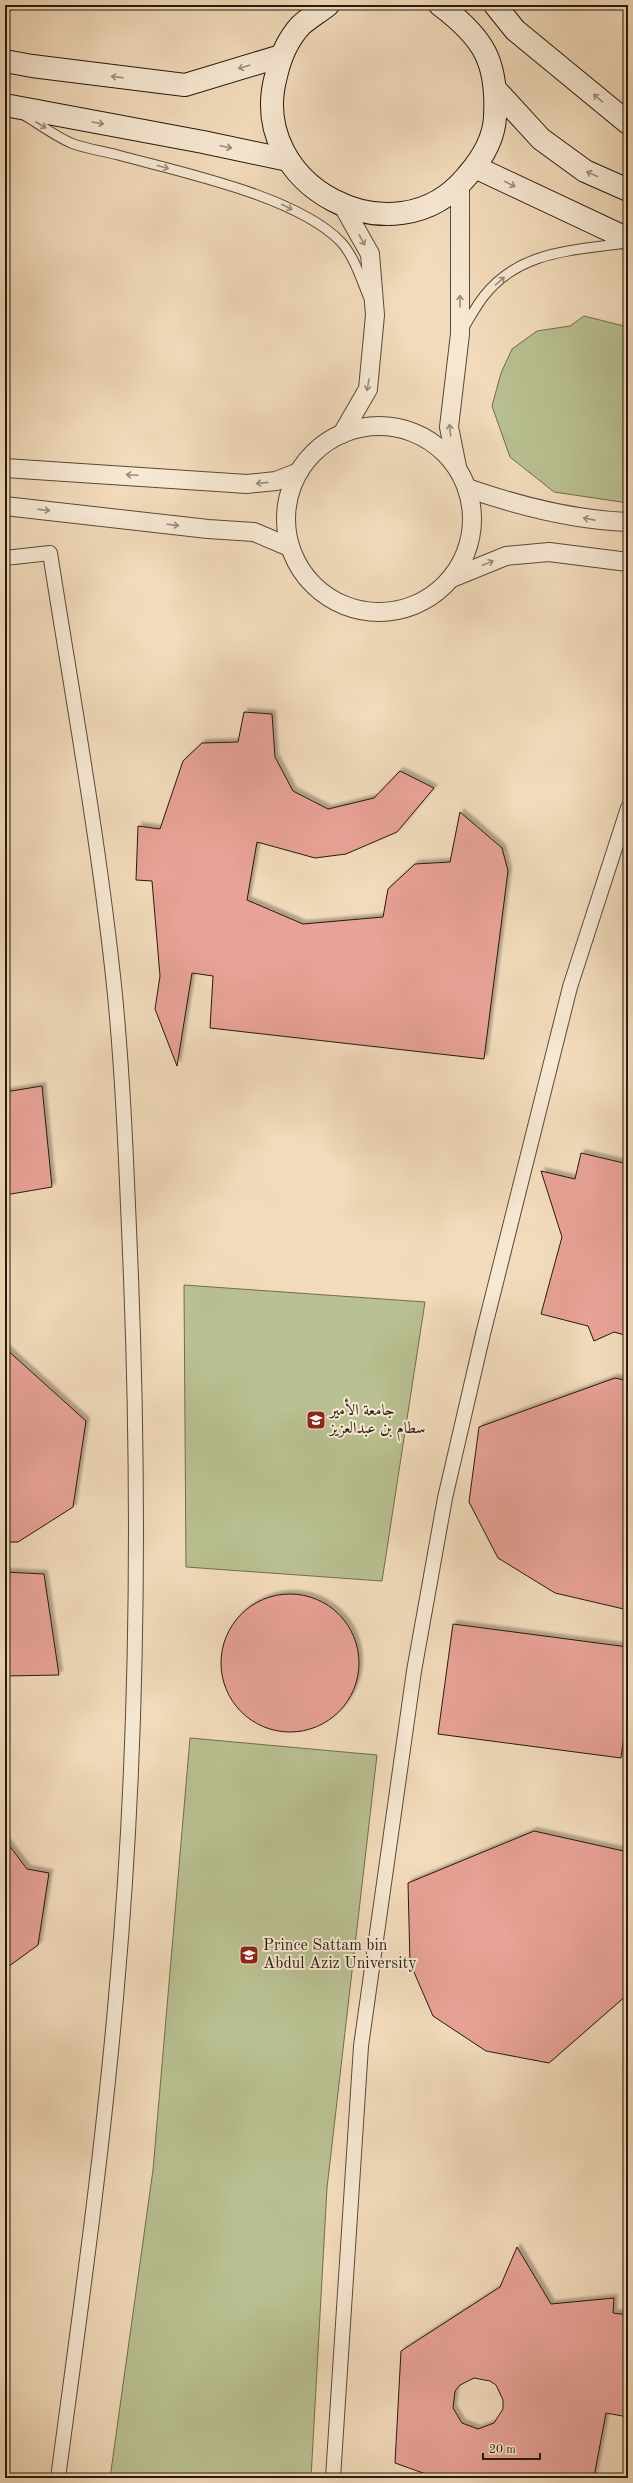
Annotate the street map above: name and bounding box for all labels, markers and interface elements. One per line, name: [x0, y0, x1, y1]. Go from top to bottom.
one-way arrow: [237, 64, 250, 71]
one-way arrow: [111, 73, 124, 80]
one-way arrow: [592, 94, 603, 103]
one-way arrow: [92, 119, 105, 127]
one-way arrow: [35, 122, 47, 130]
one-way arrow: [219, 143, 232, 151]
one-way arrow: [156, 164, 169, 172]
one-way arrow: [587, 170, 599, 177]
one-way arrow: [504, 181, 516, 188]
one-way arrow: [281, 204, 293, 211]
one-way arrow: [358, 234, 366, 246]
one-way arrow: [495, 276, 505, 286]
one-way arrow: [456, 295, 464, 308]
one-way arrow: [364, 378, 372, 391]
one-way arrow: [446, 424, 454, 437]
one-way arrow: [126, 472, 139, 479]
one-way arrow: [256, 479, 269, 487]
one-way arrow: [37, 506, 50, 514]
one-way arrow: [583, 515, 596, 523]
one-way arrow: [166, 521, 179, 529]
one-way arrow: [482, 558, 494, 566]
place label: جامعة الأمير سطام بن عبدالعزيز: [328, 1398, 425, 1442]
school or university icon: جامعة الأمير سطام بن عبدالعزيز: [305, 1409, 327, 1431]
place label: Prince Sattam bin Abdul Aziz University: [263, 1938, 417, 1972]
school or university icon: Prince Sattam bin Abdul Aziz University: [238, 1944, 260, 1966]
scale bar: [483, 2435, 540, 2461]
text: 20 m: [489, 2444, 516, 2456]

